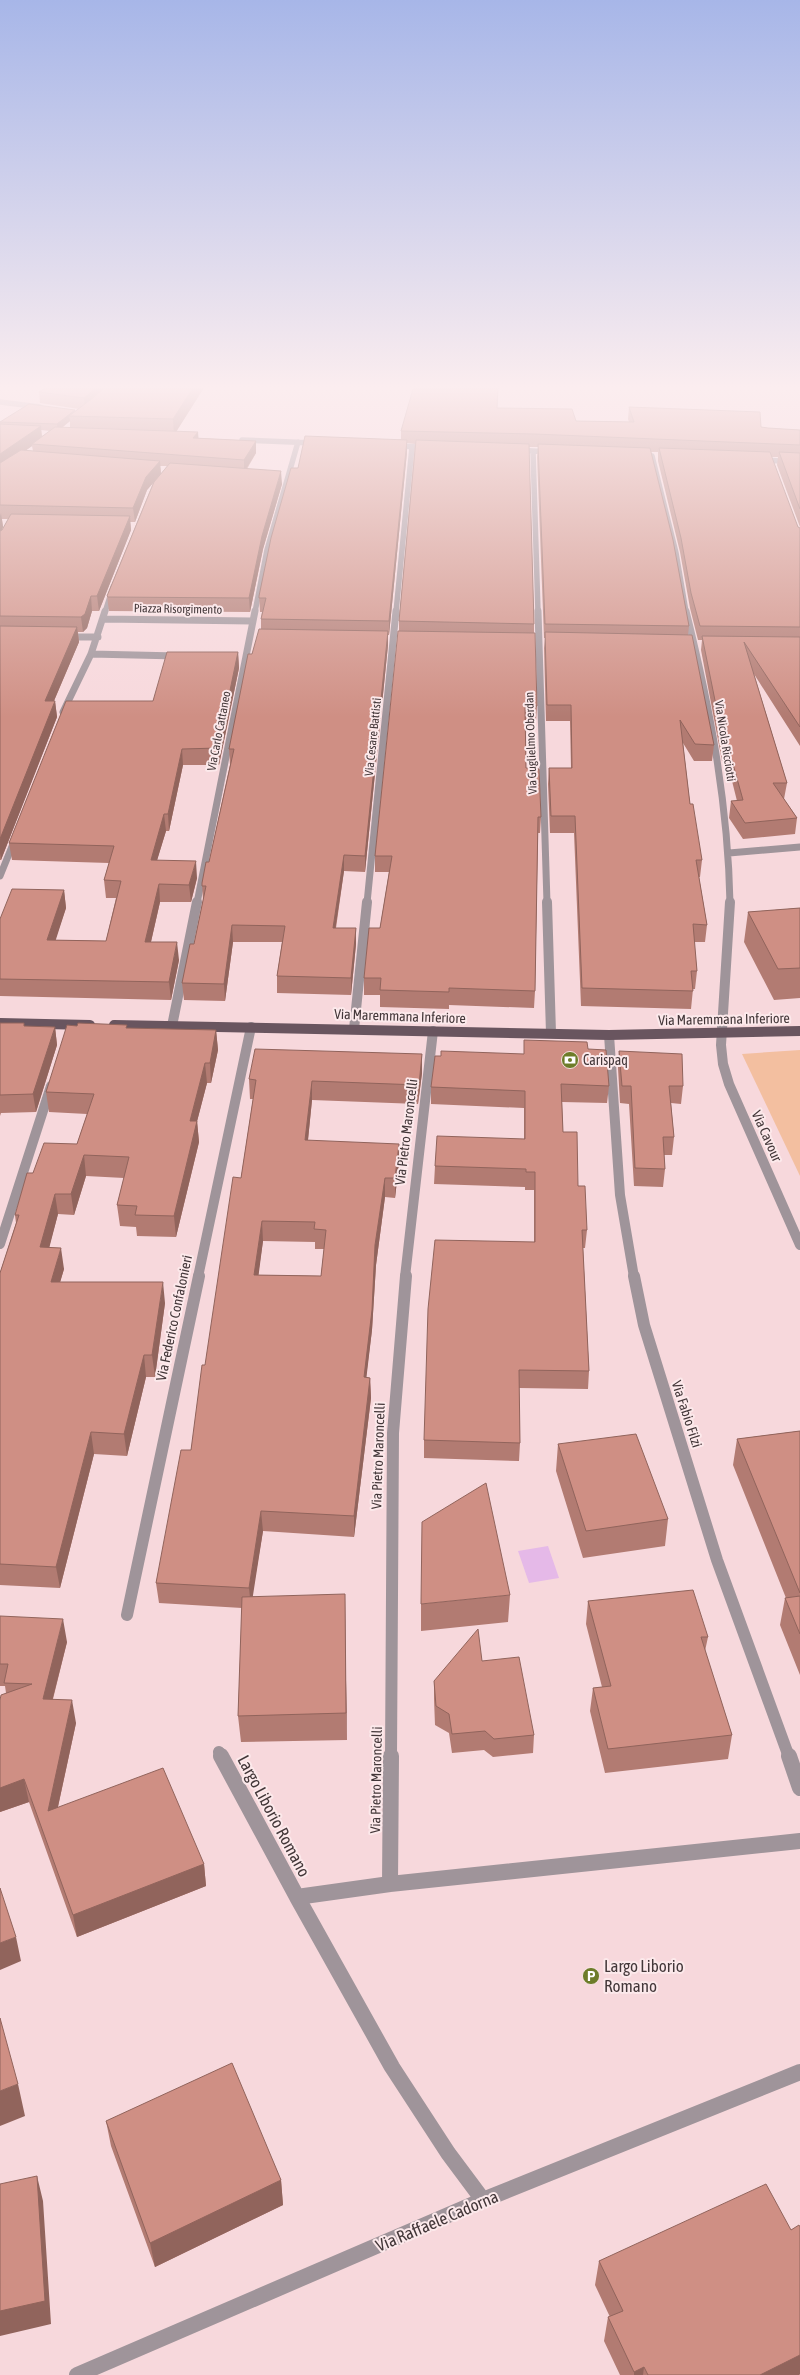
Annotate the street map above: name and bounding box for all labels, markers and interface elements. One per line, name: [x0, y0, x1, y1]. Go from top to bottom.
street label: Piazza Risorgimento: [134, 601, 223, 617]
street label: Via Carlo Cattaneo: [204, 690, 234, 772]
street label: Via Guglielmo Oberdan: [522, 692, 540, 794]
street label: Via Cesare Battisti: [362, 697, 384, 777]
street label: Via Nicola Ricciotti: [712, 699, 738, 783]
street label: Via Maremmana Inferiore: [334, 1006, 466, 1026]
street label: Via Maremmana Inferiore: [658, 1010, 790, 1028]
bank icon: Carispaq: [560, 1050, 580, 1070]
place label: Carispaq: [583, 1052, 628, 1068]
street label: Via Pietro Maroncelli: [392, 1078, 420, 1186]
street label: Via Cavour: [749, 1108, 786, 1165]
street label: Via Federico Confalonieri: [153, 1254, 195, 1382]
street label: Via Fabio Filzi: [669, 1378, 705, 1450]
street label: Via Pietro Maroncelli: [368, 1402, 388, 1510]
street label: Via Pietro Maroncelli: [367, 1726, 385, 1834]
street label: Largo Liborio Romano: [233, 1752, 315, 1880]
place label: Largo Liborio Romano: [604, 1956, 684, 1996]
parking icon: Largo Liborio Romano: [581, 1966, 601, 1986]
street label: Via Raffaele Cadorna: [373, 2186, 501, 2256]

